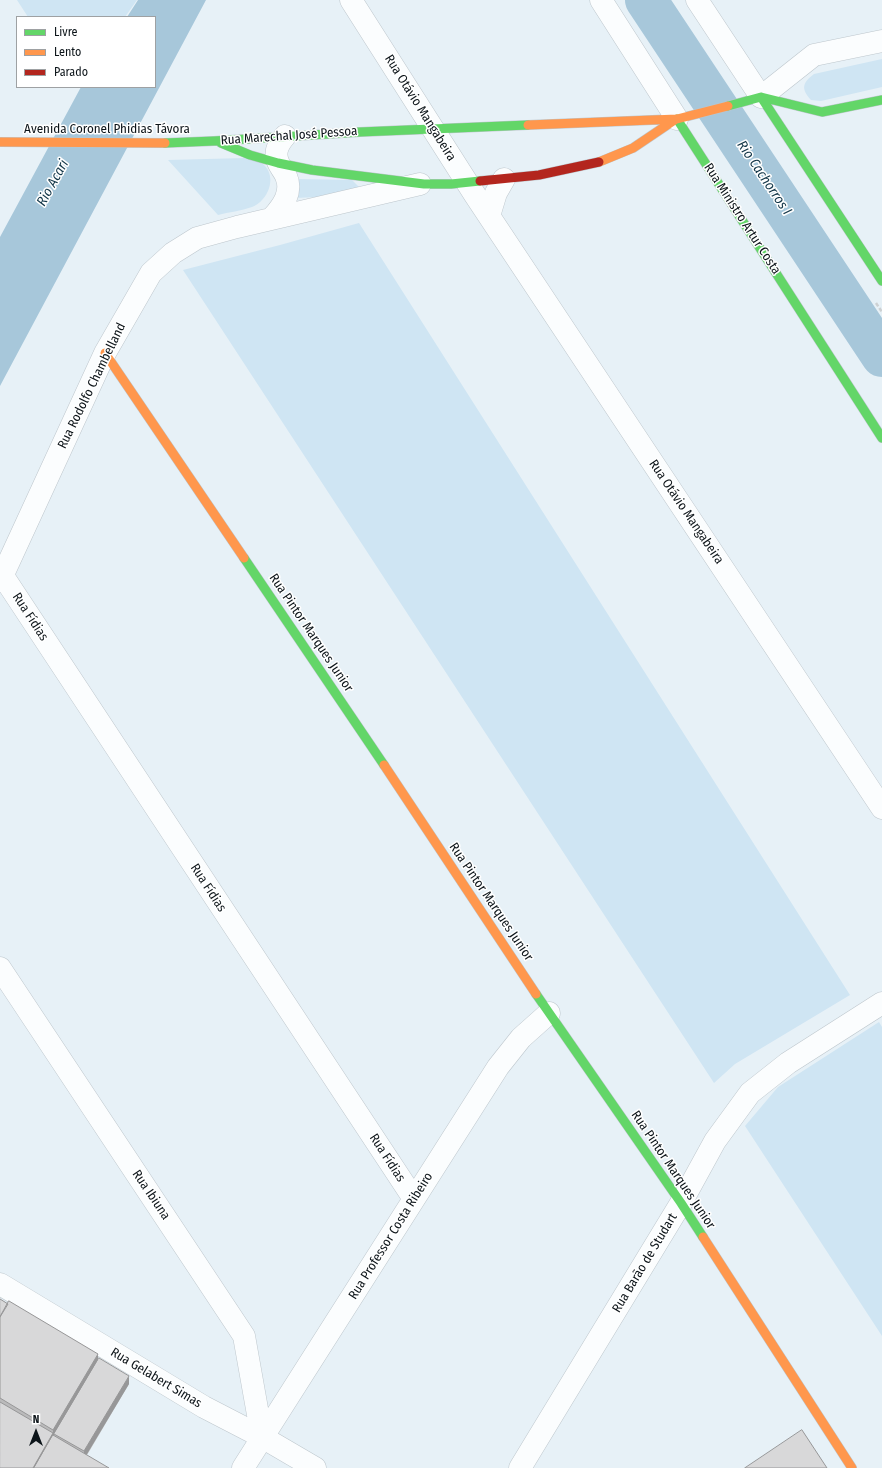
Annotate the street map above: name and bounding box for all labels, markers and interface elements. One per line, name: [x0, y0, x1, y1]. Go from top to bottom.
legend: [16, 16, 156, 88]
text: Livre: [54, 25, 77, 39]
text: Lento: [54, 45, 81, 59]
street label: Rua Otávio Mangabeira: [381, 52, 459, 164]
text: Parado: [54, 65, 88, 79]
street label: Avenida Coronel Phidias Távora: [24, 121, 190, 137]
street label: Rua Marechal José Pessoa: [220, 123, 358, 149]
water label: Rio Cachorros I: [733, 138, 795, 218]
water label: Rio Acari: [33, 157, 73, 209]
street label: Rua Ministro Artur Costa: [700, 161, 784, 277]
street label: Rua Rodolfo Chambelland: [55, 321, 129, 451]
street label: Rua Otávio Mangabeira: [645, 457, 727, 567]
street label: Rua Pintor Marques Junior: [266, 571, 356, 695]
street label: Rua Fídias: [9, 590, 51, 644]
street label: Rua Pintor Marques Junior: [446, 840, 536, 964]
street label: Rua Fídias: [187, 861, 229, 915]
street label: Rua Pintor Marques Junior: [628, 1108, 718, 1232]
street label: Rua Fídias: [366, 1131, 408, 1185]
street label: Rua Ibiuna: [129, 1167, 173, 1223]
street label: Rua Professor Costa Ribeiro: [345, 1170, 437, 1302]
street label: Rua Barão de Studart: [609, 1210, 681, 1316]
street label: Rua Gelabert Simas: [108, 1345, 204, 1411]
north arrow: [16, 1412, 56, 1452]
text: N: [33, 1413, 39, 1426]

